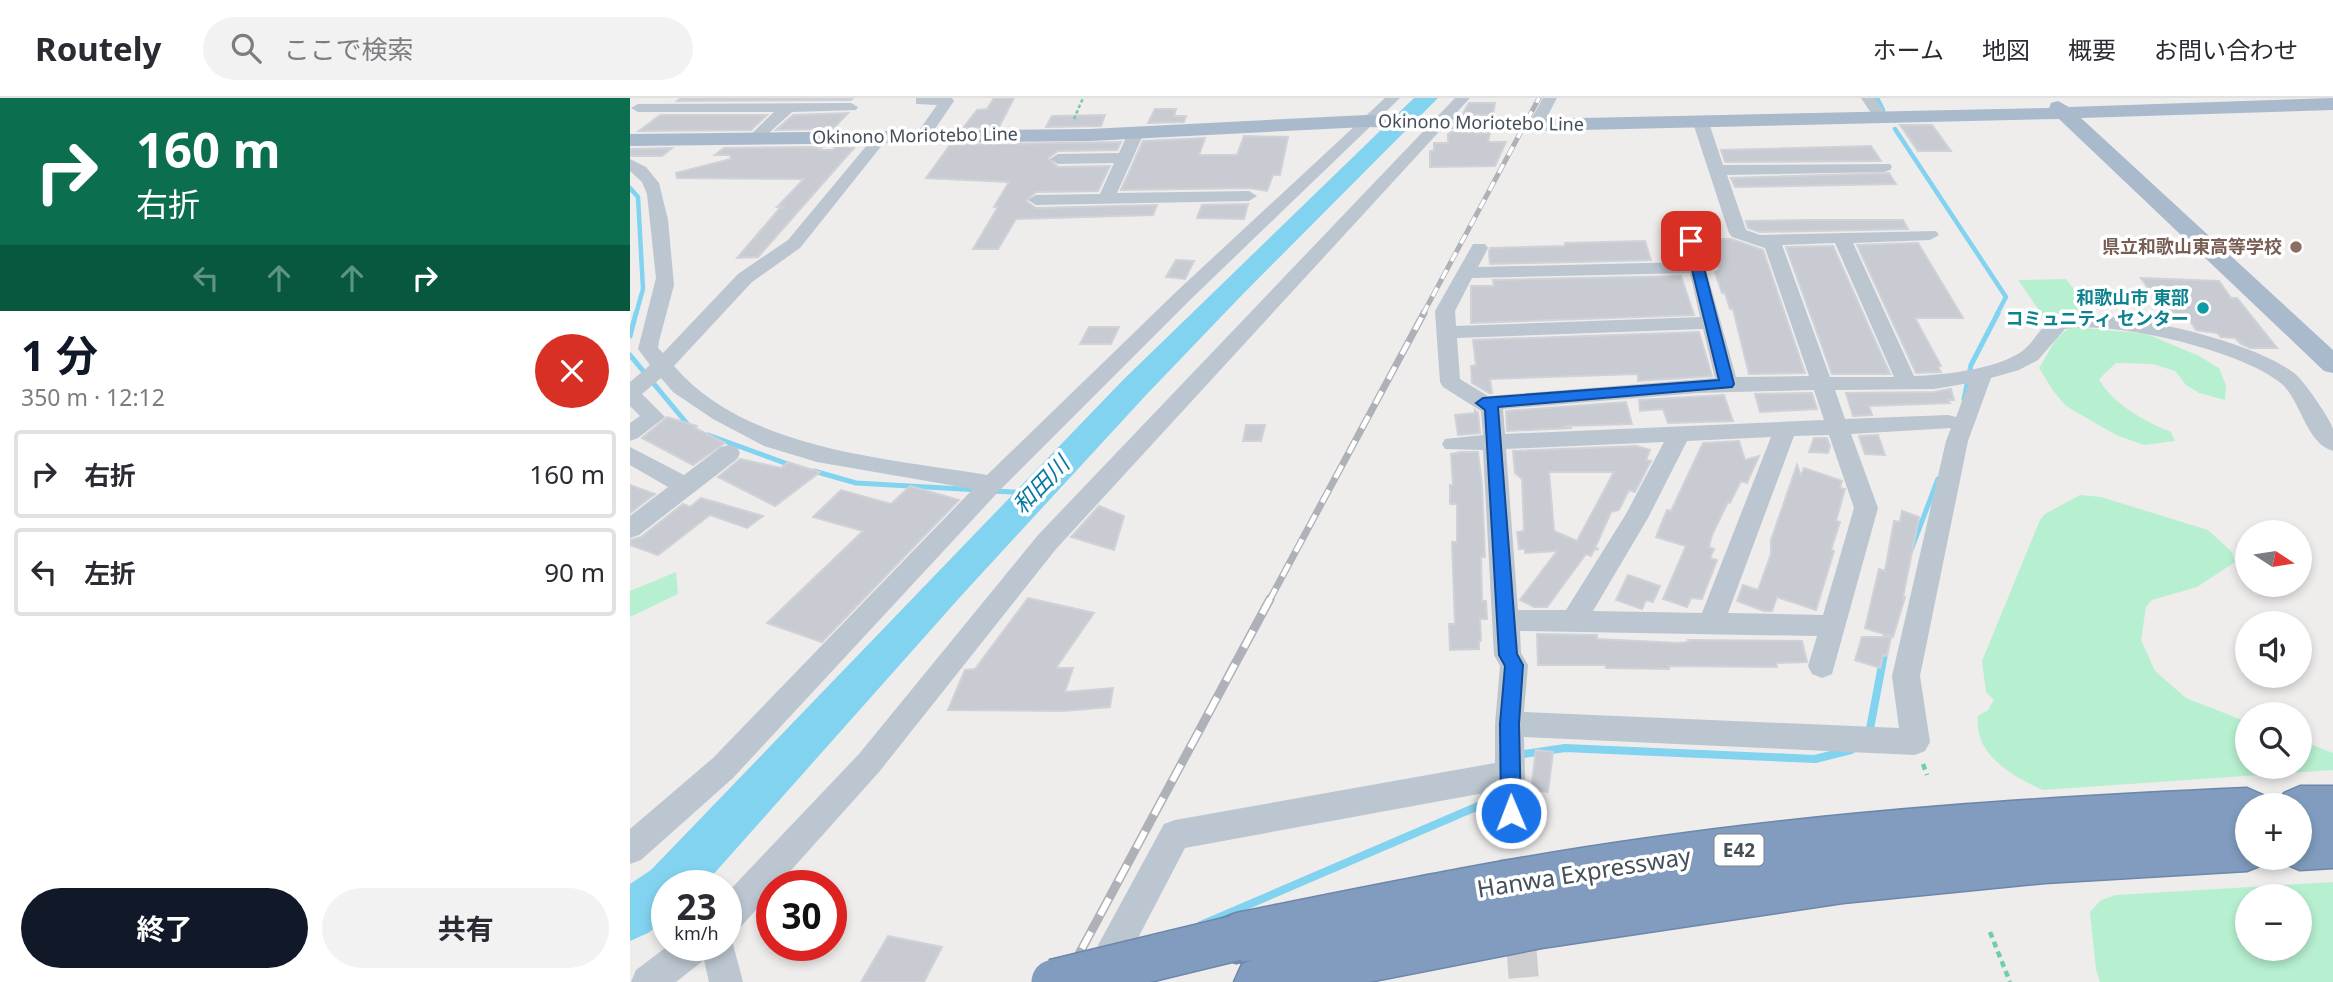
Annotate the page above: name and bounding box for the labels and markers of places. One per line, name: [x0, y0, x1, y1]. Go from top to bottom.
pin: [1661, 211, 1721, 271]
place label: 県立和歌山東高等学校: [2102, 234, 2282, 258]
marker: 県立和歌山東高等学校: [2288, 239, 2304, 255]
place label: 和歌山市 東部 コミュニティ センター: [2005, 285, 2189, 330]
marker: 和歌山市 東部 コミュニティ センター: [2195, 300, 2211, 316]

